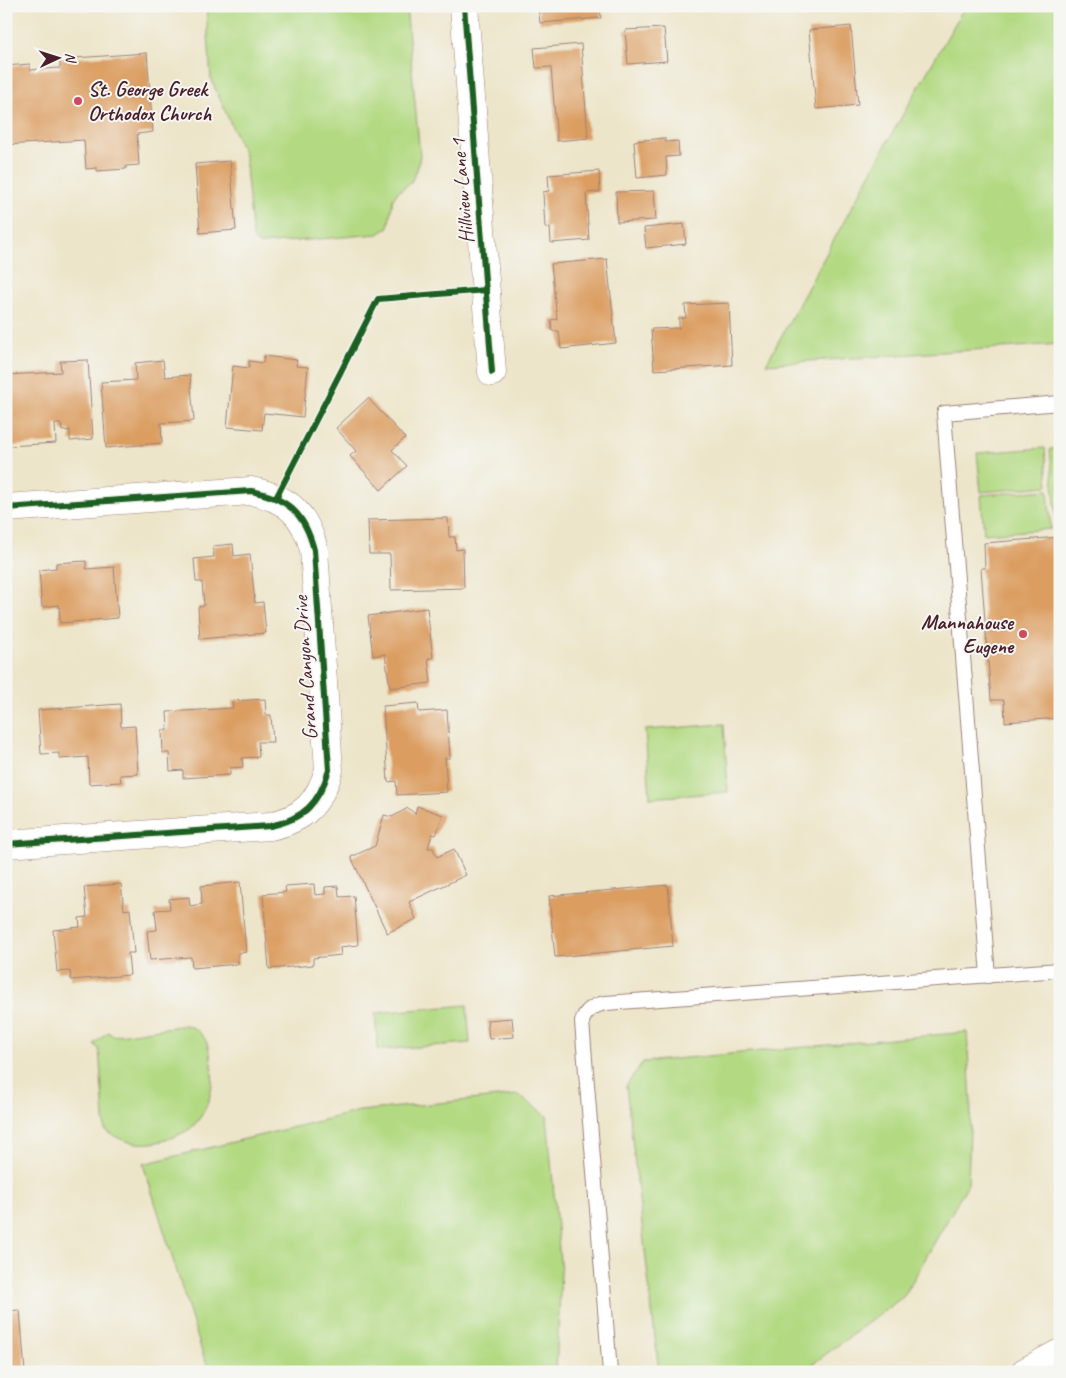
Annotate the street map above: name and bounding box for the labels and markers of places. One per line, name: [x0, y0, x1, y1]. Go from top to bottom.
place label: St. George Greek Orthodox Church: [88, 76, 212, 126]
marker: St. George Greek Orthodox Church: [72, 95, 84, 107]
place label: Mannahouse Eugene: [921, 609, 1015, 659]
marker: Mannahouse Eugene: [1017, 628, 1029, 640]

